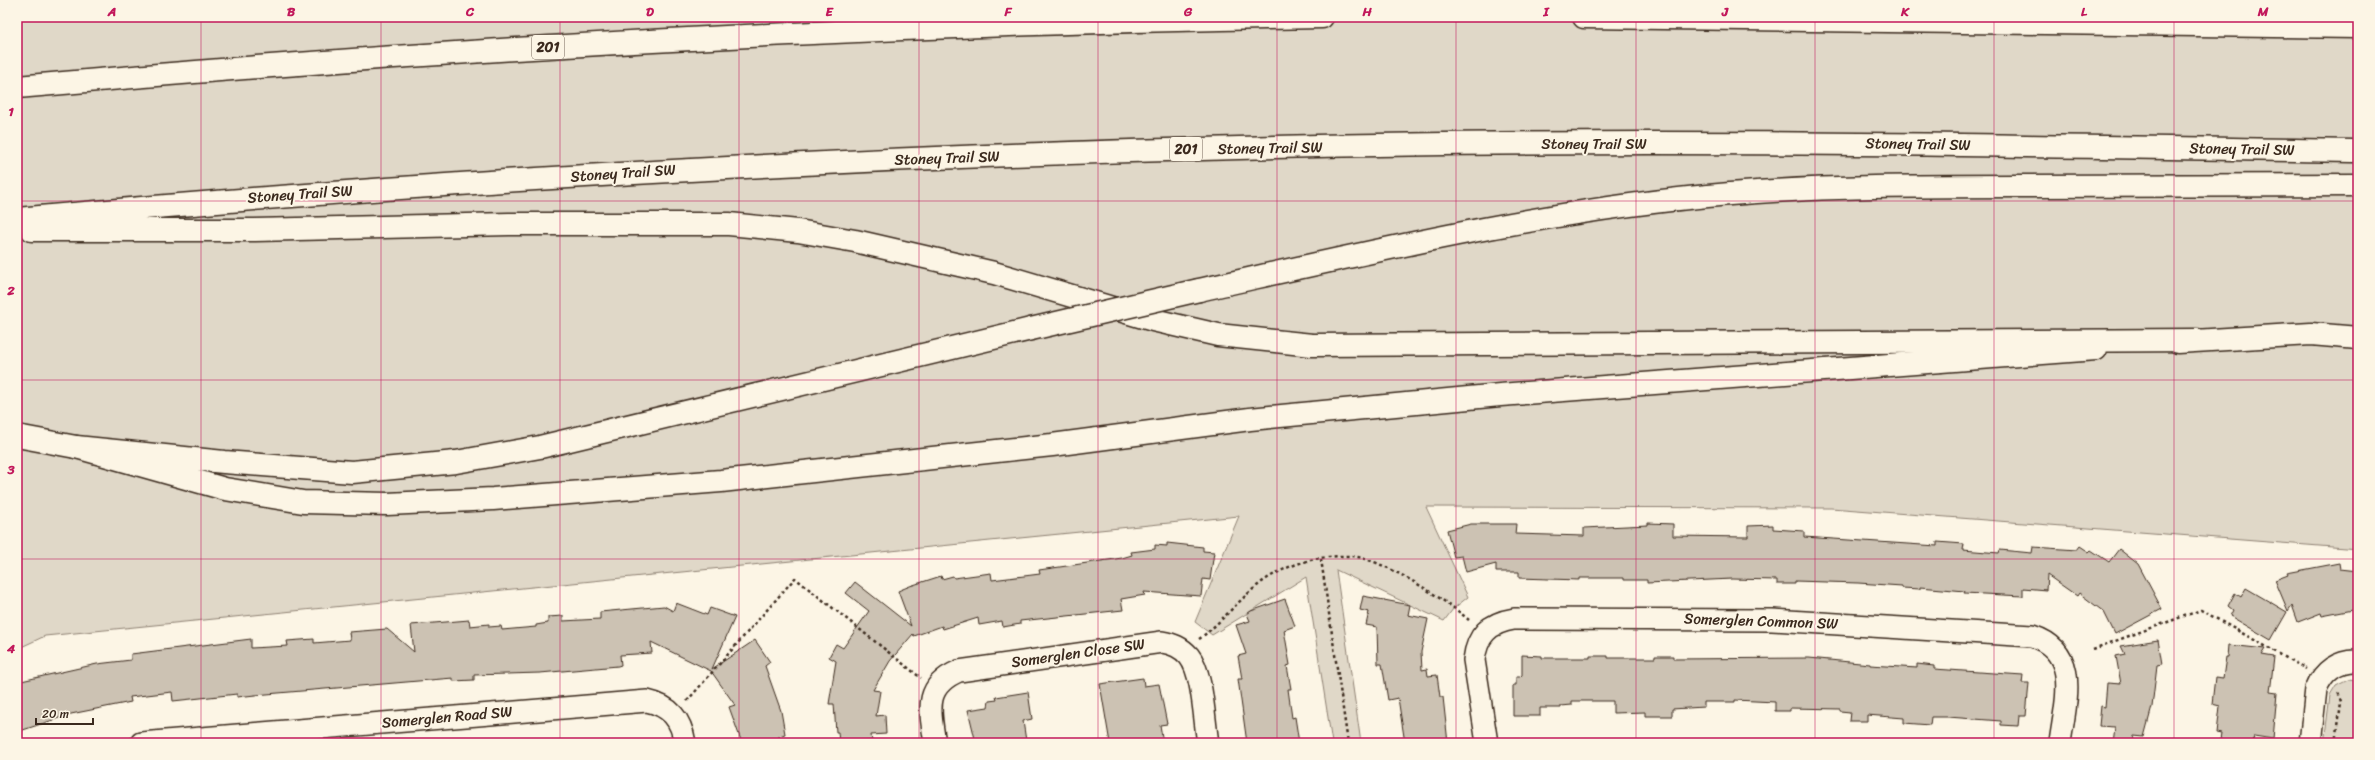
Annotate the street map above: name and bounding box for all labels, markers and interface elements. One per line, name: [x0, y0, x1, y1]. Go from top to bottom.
text: A: [107, 0, 116, 23]
text: B: [287, 0, 296, 23]
text: C: [465, 0, 475, 23]
text: D: [646, 0, 654, 23]
text: E: [825, 0, 834, 23]
text: F: [1003, 0, 1012, 23]
text: G: [1183, 0, 1193, 23]
text: H: [1361, 0, 1372, 23]
text: I: [1542, 0, 1550, 23]
text: J: [1721, 0, 1729, 23]
text: K: [1900, 0, 1910, 23]
text: L: [2081, 0, 2088, 23]
text: M: [2257, 0, 2269, 23]
road number: 201: [532, 35, 564, 59]
text: 1: [8, 100, 14, 123]
street label: Stoney Trail SW: [1865, 130, 1971, 158]
street label: Stoney Trail SW: [1541, 131, 1647, 157]
street label: Stoney Trail SW: [1217, 134, 1323, 162]
street label: Stoney Trail SW: [2189, 135, 2295, 163]
road number: 201: [1170, 137, 1202, 161]
street label: Stoney Trail SW: [894, 143, 1000, 173]
street label: Stoney Trail SW: [570, 156, 676, 190]
street label: Stoney Trail SW: [247, 177, 353, 211]
text: 2: [6, 279, 15, 302]
text: 3: [6, 458, 15, 481]
street label: Somerglen Common SW: [1683, 605, 1839, 637]
street label: Somerglen Close SW: [1010, 631, 1146, 675]
text: 4: [6, 637, 16, 660]
street label: Somerglen Road SW: [381, 698, 513, 736]
scale bar: [36, 700, 93, 726]
text: 20 m: [42, 703, 69, 725]

